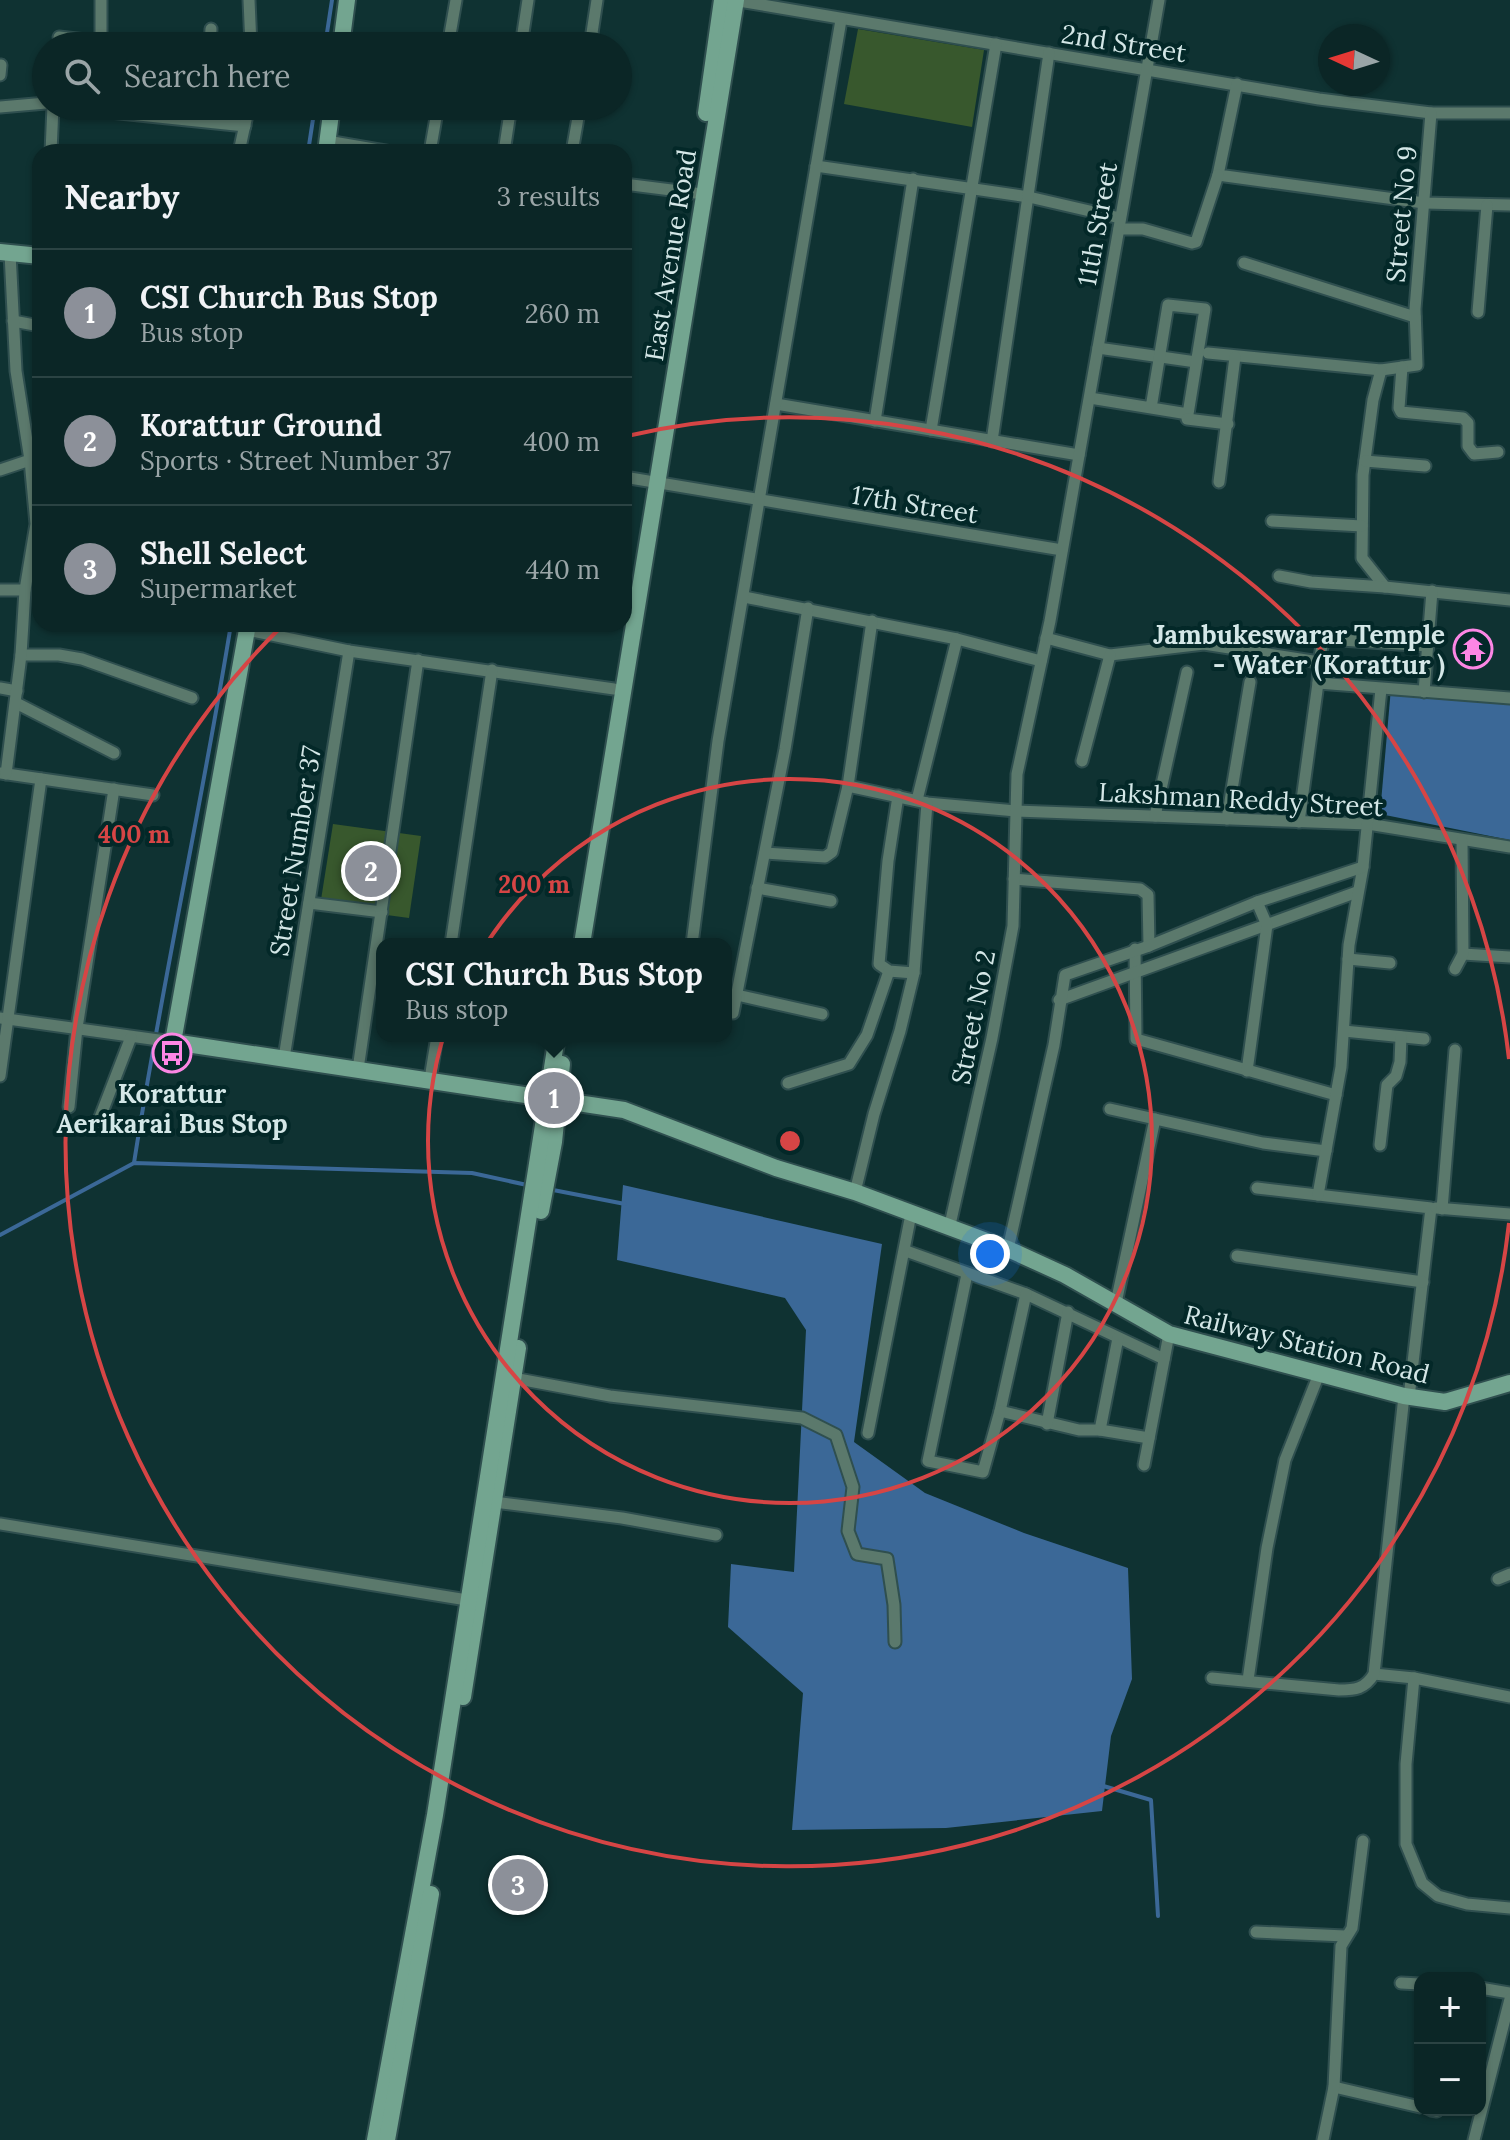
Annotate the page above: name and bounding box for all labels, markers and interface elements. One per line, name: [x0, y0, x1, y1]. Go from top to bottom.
street label: 2nd Street: [1059, 17, 1189, 69]
north arrow: [1318, 24, 1390, 96]
search box: [32, 32, 632, 120]
icon: search: [60, 54, 104, 98]
text: Search here: [124, 57, 291, 95]
street label: Street No 9: [1379, 144, 1423, 284]
street label: East Avenue Road: [637, 147, 703, 363]
street label: 11th Street: [1070, 160, 1124, 288]
text: Nearby: [64, 175, 180, 218]
text: 3 results: [497, 180, 600, 213]
text: CSI Church Bus Stop: [140, 278, 438, 316]
text: 1: [85, 297, 95, 330]
text: 260 m: [525, 297, 600, 330]
text: Bus stop: [140, 316, 243, 349]
text: Korattur Ground: [140, 406, 382, 444]
text: 2: [83, 425, 97, 458]
text: 400 m: [524, 425, 600, 458]
text: Sports · Street Number 37: [140, 444, 451, 477]
street label: 17th Street: [849, 478, 981, 530]
text: Shell Select: [140, 534, 307, 572]
text: 3: [83, 553, 97, 586]
text: 440 m: [526, 553, 600, 586]
text: Supermarket: [140, 572, 297, 605]
place label: Jambukeswarar Temple - Water (Korattur ): [1153, 618, 1445, 682]
temple icon: Jambukeswarar Temple - Water (Korattur ): [1452, 628, 1494, 670]
street label: Street Number 37: [262, 744, 328, 958]
street label: Lakshman Reddy Street: [1098, 775, 1384, 823]
text: 400 m: [98, 819, 170, 850]
pin: 2: [345, 841, 397, 901]
text: 200 m: [498, 869, 570, 900]
popup: [376, 938, 732, 1042]
street label: Street No 2: [944, 947, 1002, 1087]
text: CSI Church Bus Stop: [405, 955, 703, 993]
text: Bus stop: [405, 993, 508, 1026]
bus stop icon: Korattur Aerikarai Bus Stop: [151, 1032, 193, 1074]
pin: 1: [528, 1068, 580, 1128]
place label: Korattur Aerikarai Bus Stop: [56, 1077, 288, 1140]
centre of rings: [776, 1127, 804, 1155]
your location: [970, 1234, 1010, 1274]
street label: Railway Station Road: [1181, 1298, 1433, 1390]
pin: 3: [492, 1855, 544, 1915]
map controls: [1414, 1972, 1486, 2116]
button: +: [1414, 1972, 1486, 2044]
button: −: [1414, 2044, 1486, 2116]

